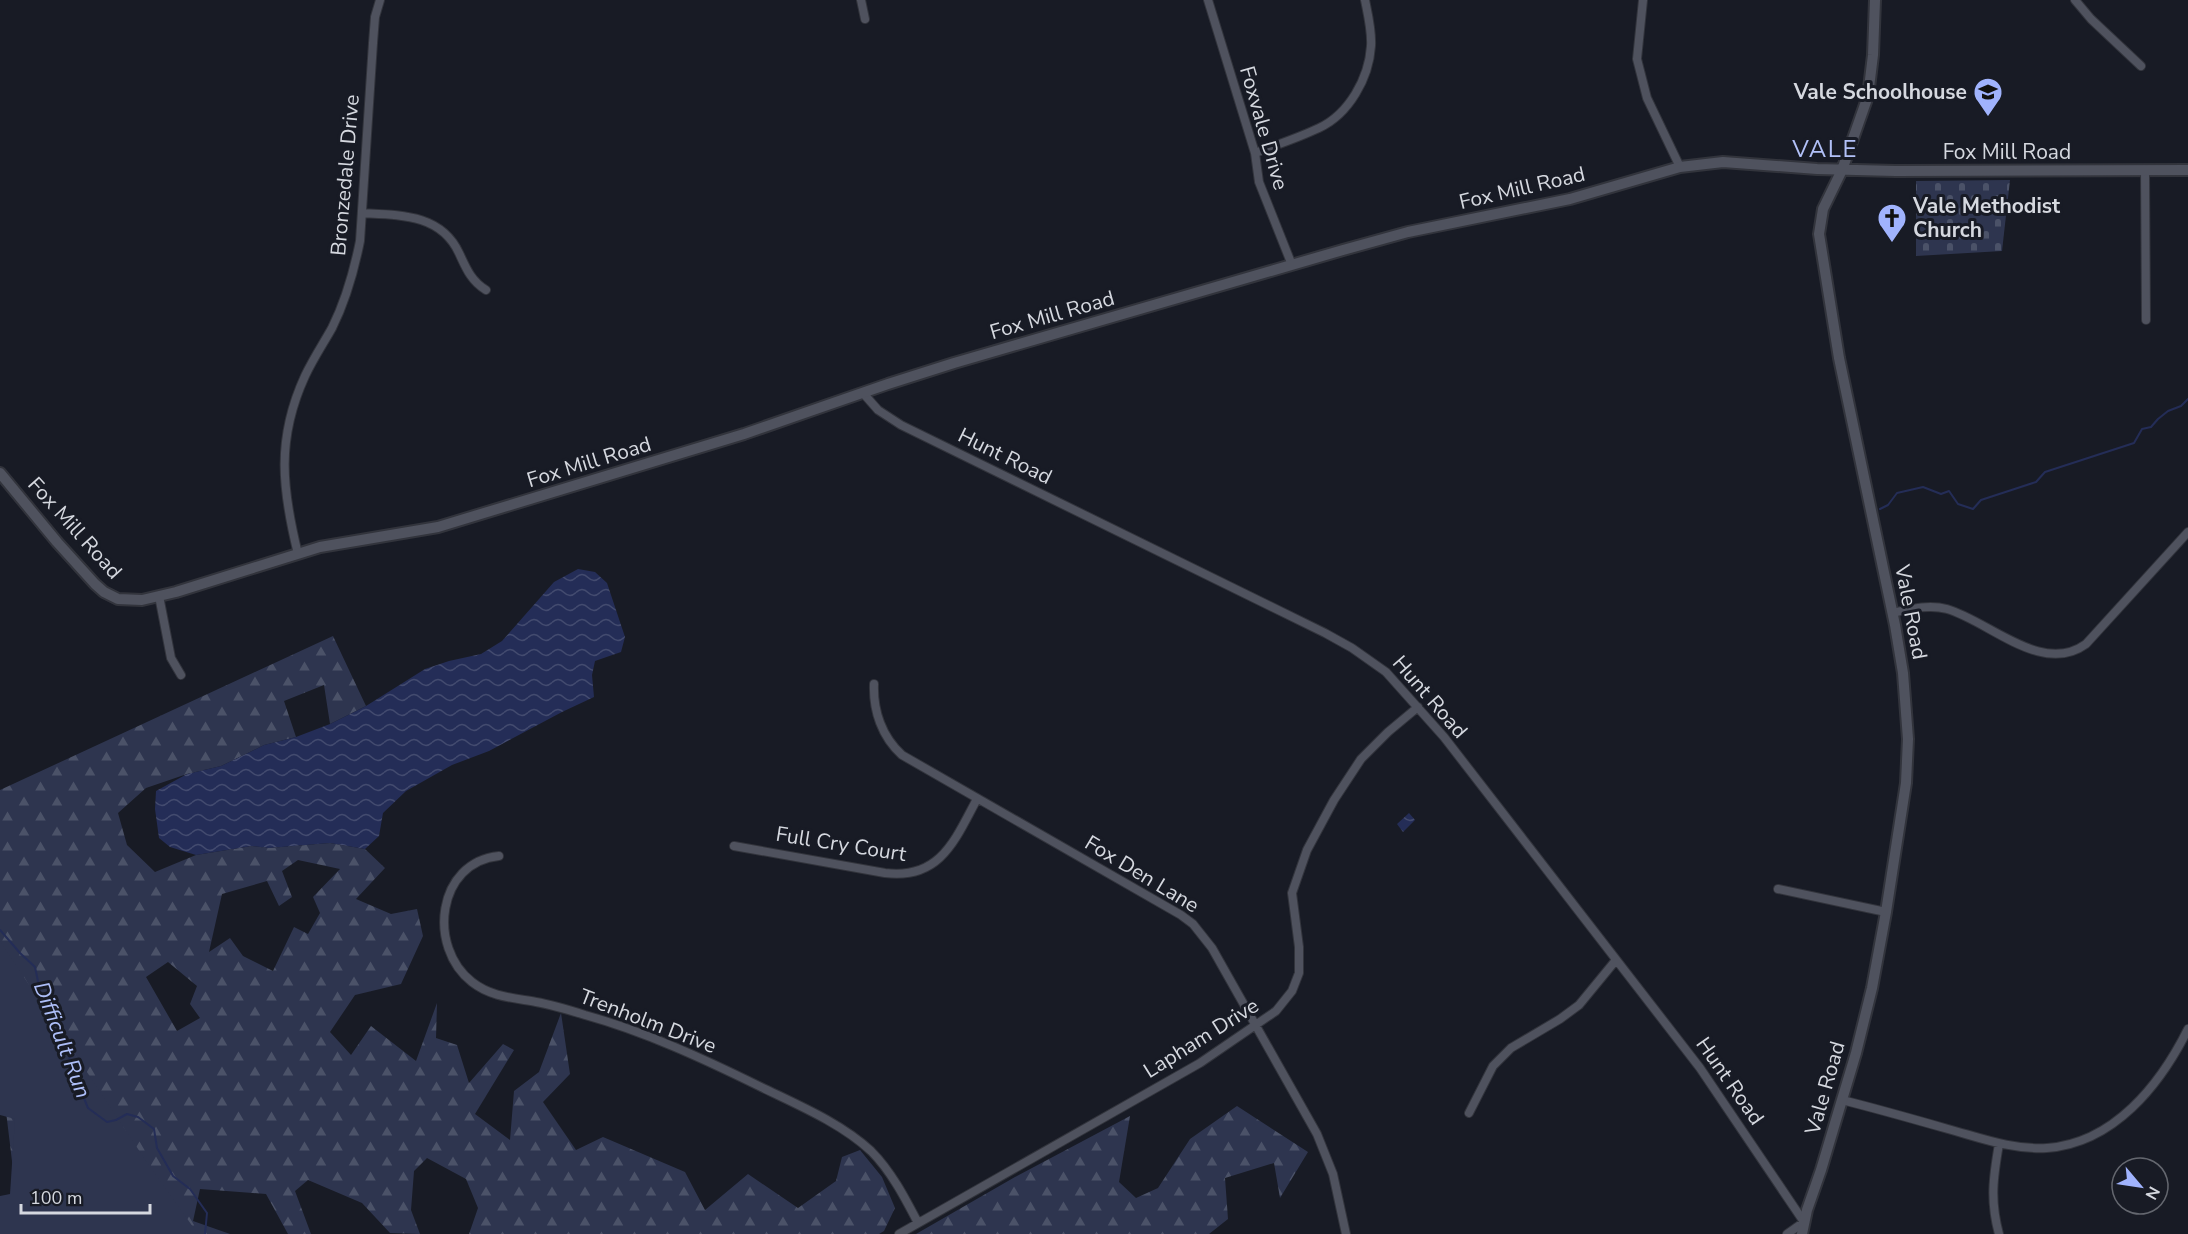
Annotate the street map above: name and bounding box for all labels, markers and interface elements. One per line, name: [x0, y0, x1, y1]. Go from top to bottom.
street label: Foxvale Drive: [1233, 63, 1295, 193]
school or university icon: Vale Schoolhouse: [1972, 76, 2004, 118]
place label: Vale Schoolhouse: [1793, 78, 1967, 106]
street label: Bronzedale Drive: [324, 93, 366, 257]
district label: VALE: [1791, 133, 1858, 165]
street label: Fox Mill Road: [1943, 138, 2071, 166]
street label: Fox Mill Road: [1456, 160, 1588, 216]
place label: Vale Methodist Church: [1912, 192, 2061, 244]
church icon: Vale Methodist Church: [1876, 202, 1908, 244]
street label: Fox Mill Road: [986, 284, 1118, 346]
street label: Hunt Road: [953, 421, 1057, 491]
street label: Fox Mill Road: [523, 430, 655, 494]
street label: Fox Mill Road: [22, 471, 128, 585]
street label: Vale Road: [1888, 561, 1934, 662]
street label: Hunt Road: [1386, 650, 1474, 744]
street label: Full Cry Court: [774, 820, 909, 868]
street label: Fox Den Lane: [1080, 829, 1204, 919]
water label: Difficult Run: [26, 977, 98, 1103]
street label: Trenholm Drive: [576, 982, 720, 1060]
street label: Lapham Drive: [1138, 991, 1264, 1085]
street label: Hunt Road: [1689, 1031, 1771, 1131]
street label: Vale Road: [1798, 1038, 1852, 1139]
north arrow: [2110, 1156, 2170, 1216]
scale bar: [21, 1177, 150, 1215]
text: N: [2140, 1182, 2165, 1203]
text: 100 m: [30, 1186, 82, 1210]

